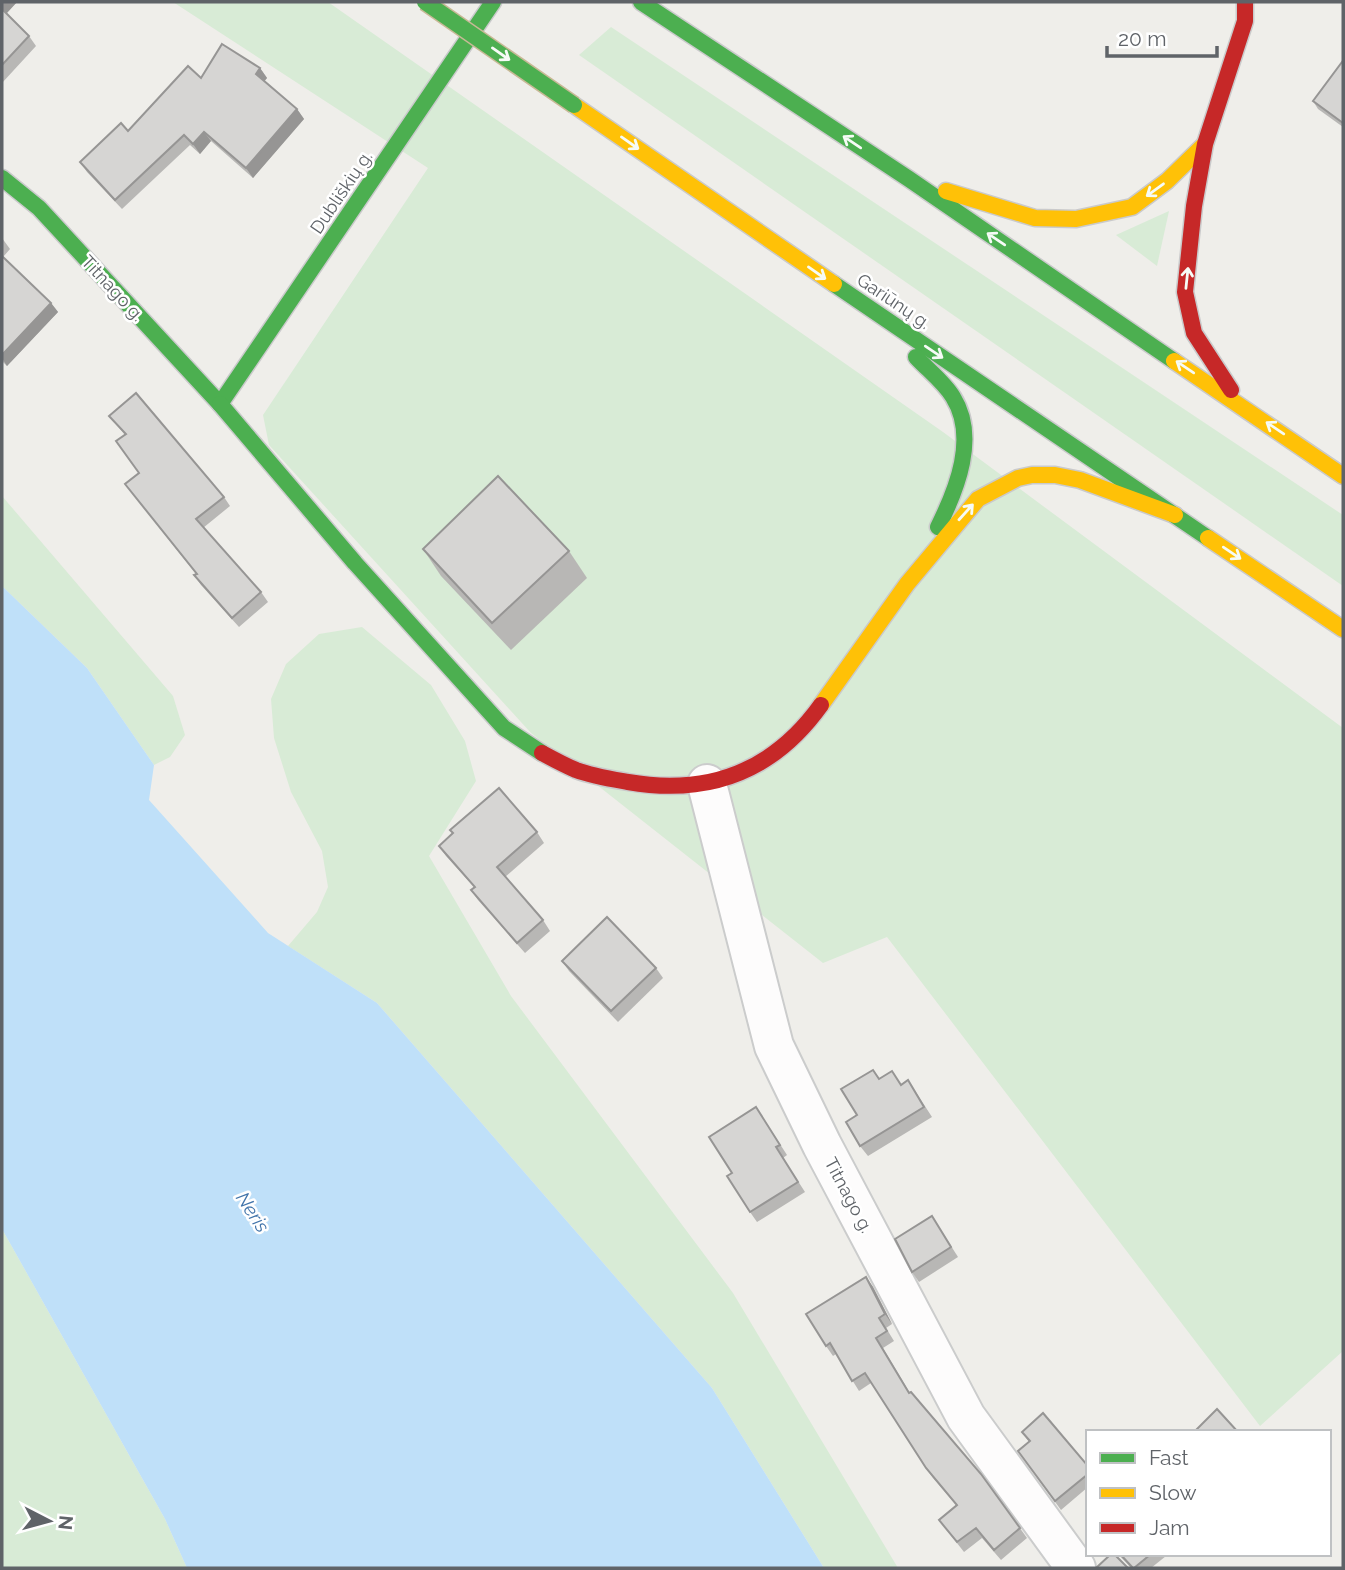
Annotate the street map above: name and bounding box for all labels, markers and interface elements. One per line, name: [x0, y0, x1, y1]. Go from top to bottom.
scale bar: [1107, 14, 1217, 58]
text: 20 m: [1118, 26, 1166, 51]
one-way arrow: [491, 47, 510, 62]
one-way arrow: [843, 135, 862, 149]
one-way arrow: [620, 136, 639, 150]
street label: Dubliškių g.: [306, 147, 376, 237]
one-way arrow: [1146, 183, 1165, 197]
one-way arrow: [987, 232, 1006, 246]
street label: Titnago g.: [77, 251, 149, 325]
one-way arrow: [807, 266, 826, 280]
one-way arrow: [1180, 267, 1193, 290]
street label: Gariūnų g.: [853, 269, 935, 333]
one-way arrow: [924, 345, 943, 359]
one-way arrow: [1175, 360, 1195, 374]
one-way arrow: [1265, 421, 1285, 435]
one-way arrow: [958, 504, 974, 522]
one-way arrow: [1222, 546, 1241, 560]
street label: Titnago g.: [820, 1154, 878, 1236]
water label: Neris: [232, 1188, 274, 1236]
legend: [1086, 1430, 1331, 1556]
text: Fast: [1149, 1445, 1189, 1470]
text: Slow: [1149, 1480, 1197, 1505]
north arrow: [14, 1486, 84, 1556]
text: N: [54, 1514, 78, 1531]
text: Jam: [1149, 1515, 1190, 1540]

